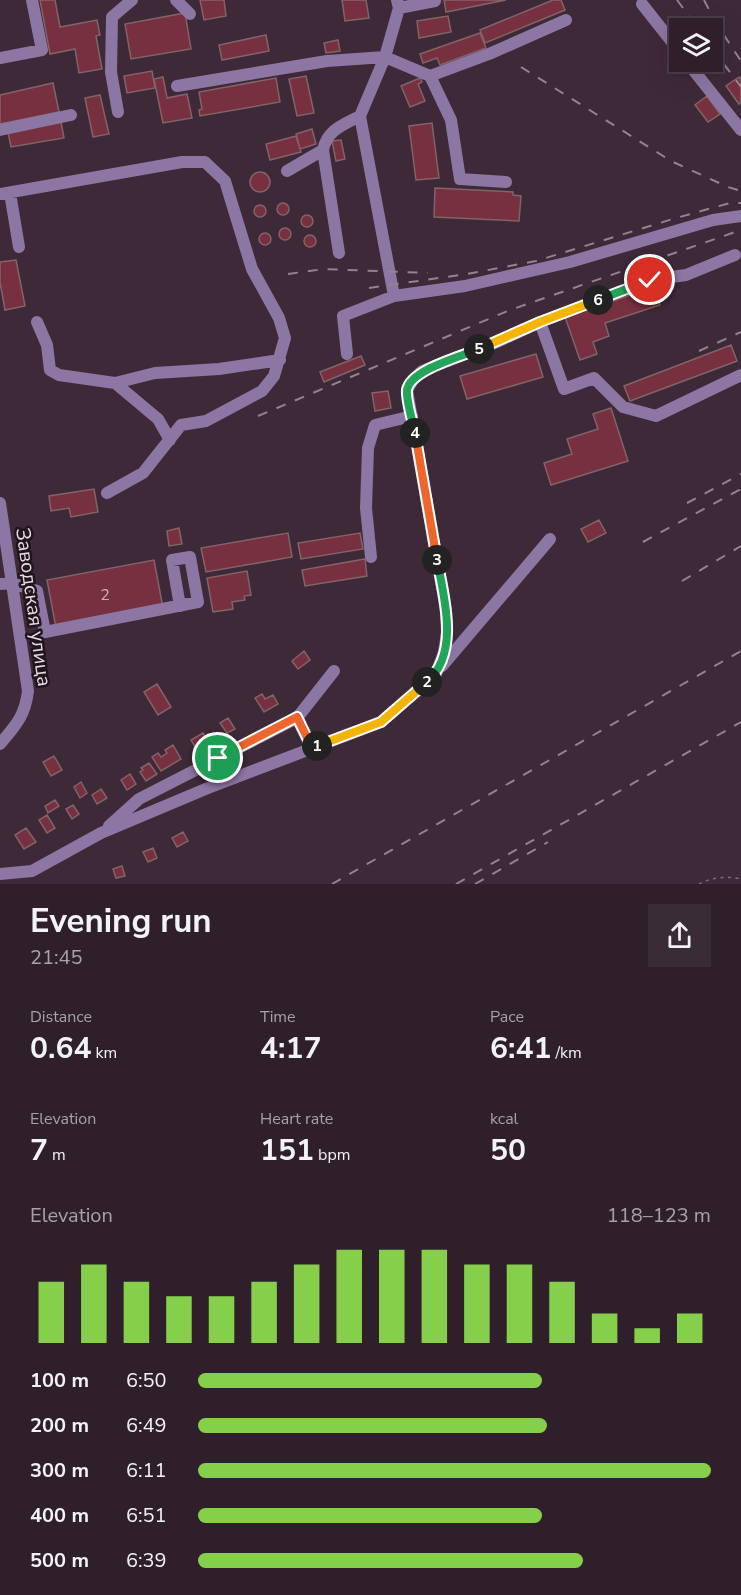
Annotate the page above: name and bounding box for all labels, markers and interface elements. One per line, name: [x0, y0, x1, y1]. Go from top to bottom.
map controls: [669, 18, 723, 72]
button: layers: [669, 18, 723, 72]
pin: [624, 254, 675, 305]
icon: check: [633, 263, 666, 296]
pin: 6: [583, 285, 613, 315]
text: 6: [593, 289, 603, 311]
pin: 5: [464, 334, 494, 364]
text: 5: [474, 338, 484, 360]
pin: 4: [400, 418, 430, 448]
text: 4: [410, 422, 420, 444]
street label: Заводская улица: [9, 526, 58, 688]
pin: 3: [422, 545, 452, 575]
text: 3: [432, 549, 442, 571]
house number: 2: [100, 584, 110, 606]
pin: 2: [412, 667, 442, 697]
text: 2: [422, 671, 432, 693]
pin: 1: [302, 731, 332, 761]
pin: [192, 732, 243, 783]
text: 1: [312, 735, 322, 757]
icon: arrive: [201, 741, 234, 774]
text: Evening run: [30, 899, 212, 944]
button: share: [648, 904, 711, 967]
text: 21:45: [30, 944, 83, 971]
text: Distance: [30, 1006, 92, 1028]
text: Time: [260, 1006, 296, 1028]
text: Pace: [490, 1006, 524, 1028]
text: 0.64: [30, 1028, 91, 1069]
text: 4:17: [260, 1028, 321, 1069]
text: 6:41: [490, 1028, 551, 1069]
text: km: [91, 1042, 117, 1064]
text: /km: [551, 1042, 582, 1064]
text: Elevation: [30, 1108, 96, 1130]
text: Heart rate: [260, 1108, 333, 1130]
text: kcal: [490, 1108, 518, 1130]
text: 7: [30, 1130, 48, 1171]
text: 151: [260, 1130, 314, 1171]
text: 50: [490, 1130, 526, 1171]
text: m: [48, 1144, 66, 1166]
text: bpm: [314, 1144, 350, 1166]
text: Elevation: [30, 1202, 113, 1229]
text: 118–123 m: [607, 1202, 711, 1229]
text: 100 m: [30, 1367, 89, 1394]
text: 6:50: [126, 1367, 167, 1394]
text: 200 m: [30, 1412, 89, 1439]
text: 6:49: [126, 1412, 167, 1439]
text: 300 m: [30, 1457, 89, 1484]
text: 6:11: [126, 1457, 167, 1484]
text: 400 m: [30, 1502, 89, 1529]
text: 6:51: [126, 1502, 167, 1529]
text: 500 m: [30, 1547, 89, 1574]
text: 6:39: [126, 1547, 167, 1574]

